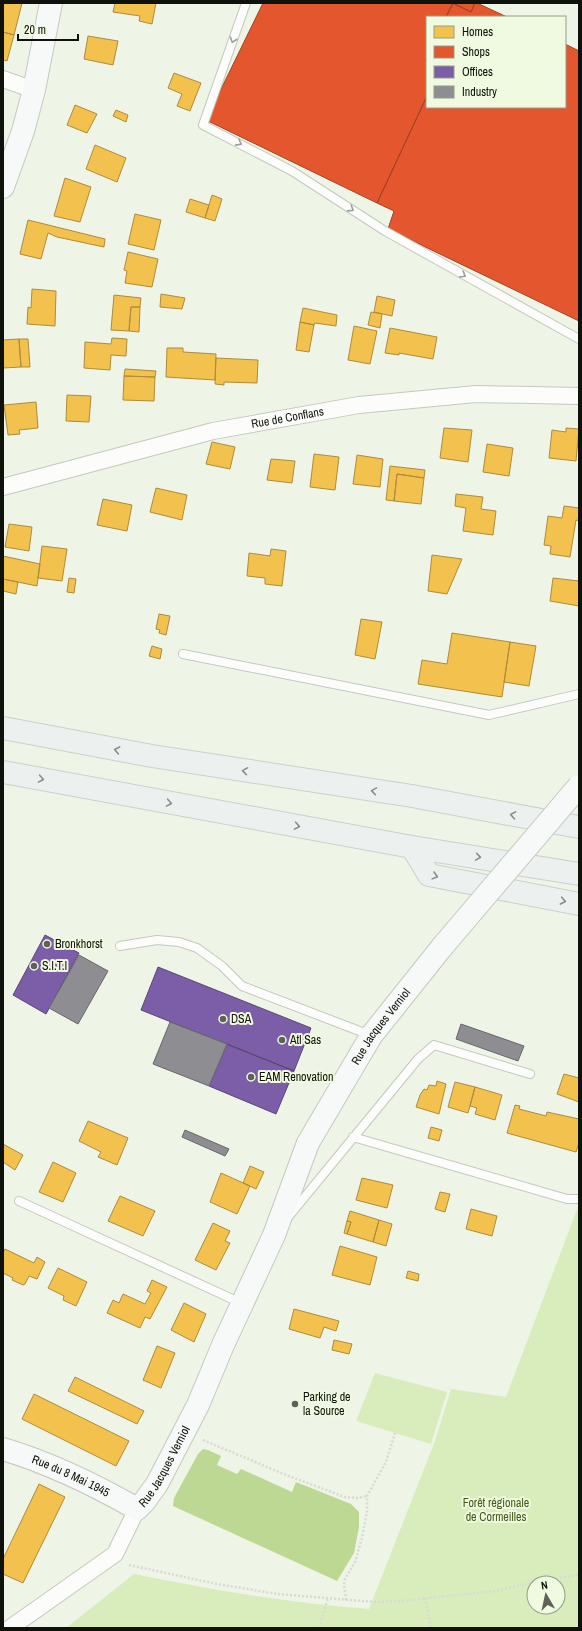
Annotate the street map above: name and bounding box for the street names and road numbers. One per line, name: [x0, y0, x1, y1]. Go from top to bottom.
street label: Rue de Conflans: [250, 403, 325, 432]
street label: Rue Jacques Verniol: [348, 985, 414, 1068]
street label: Rue Jacques Verniol: [135, 1423, 194, 1511]
street label: Rue du 8 Mai 1945: [30, 1451, 113, 1501]

